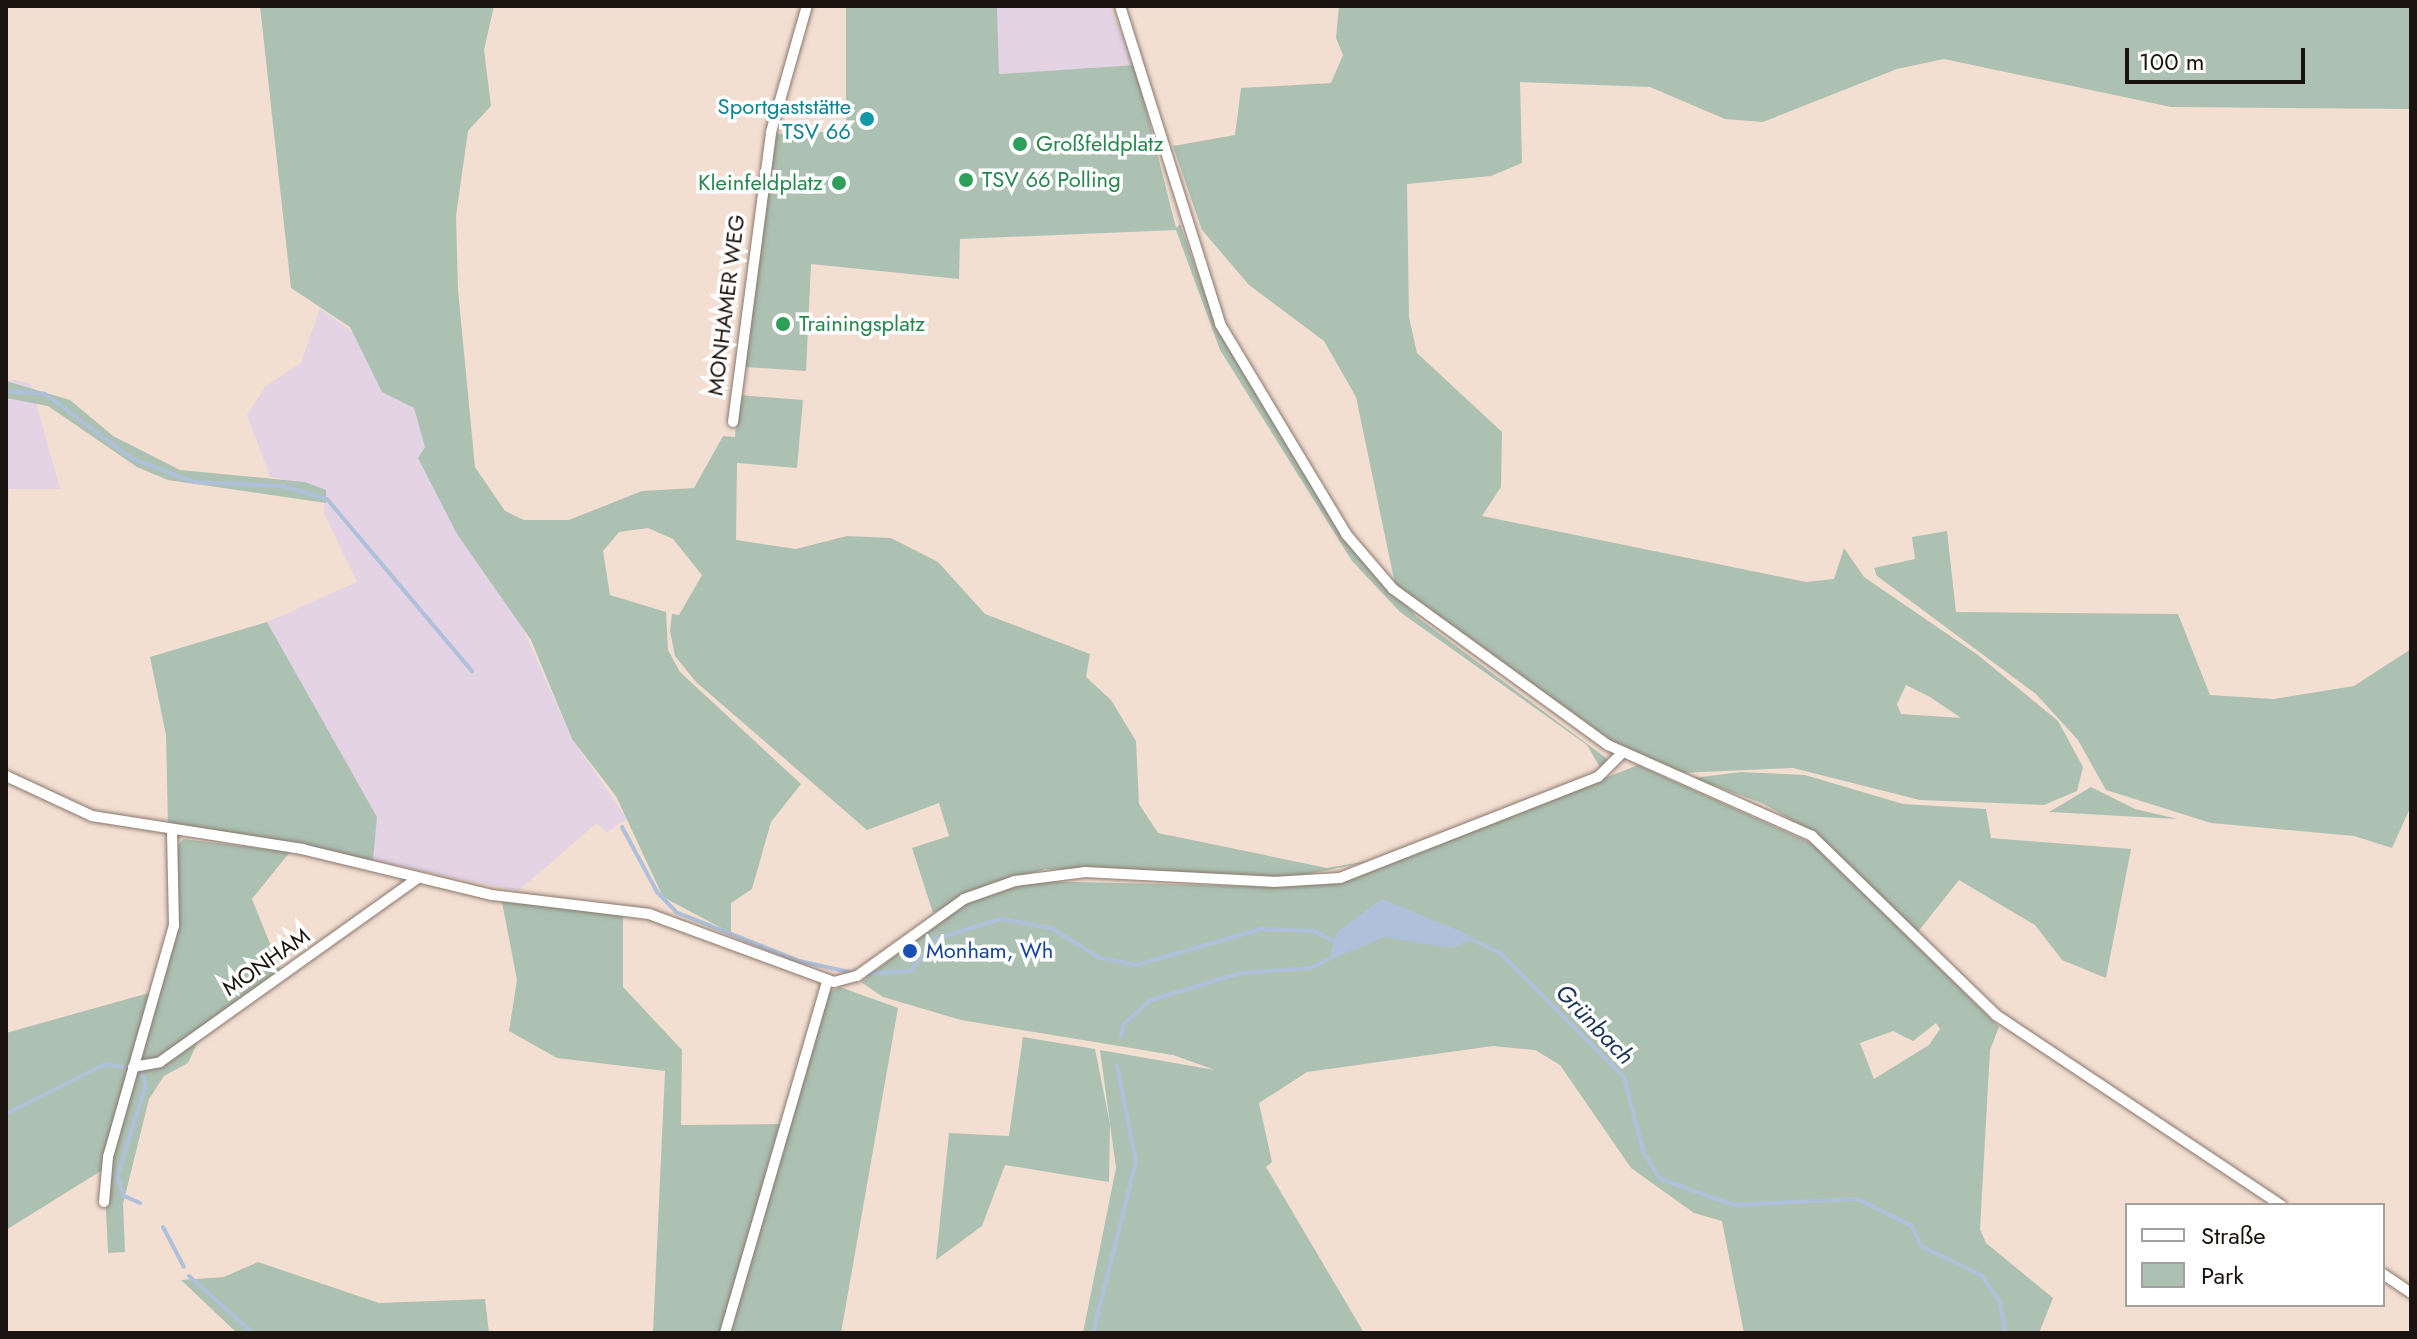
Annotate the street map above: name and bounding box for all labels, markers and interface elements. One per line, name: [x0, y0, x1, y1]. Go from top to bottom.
scale bar: [2129, 32, 2309, 82]
text: 100 m: [2139, 44, 2205, 79]
place label: Sportgaststätte TSV 66: [718, 93, 851, 144]
marker: Sportgaststätte TSV 66: [858, 110, 876, 128]
place label: Großfeldplatz: [1036, 131, 1164, 157]
marker: Großfeldplatz: [1011, 135, 1029, 153]
place label: TSV 66 Polling: [982, 167, 1121, 193]
place label: Kleinfeldplatz: [698, 170, 823, 196]
marker: TSV 66 Polling: [957, 171, 975, 189]
marker: Kleinfeldplatz: [830, 174, 848, 192]
street label: MONHAMER WEG: [702, 213, 750, 397]
place label: Trainingsplatz: [799, 311, 925, 337]
marker: Trainingsplatz: [774, 315, 792, 333]
street label: MONHAM: [217, 922, 315, 1002]
place label: Monham, Wh: [926, 938, 1053, 964]
marker: Monham, Wh: [901, 942, 919, 960]
water label: Grünbach: [1550, 978, 1640, 1070]
legend: [2125, 1203, 2385, 1307]
text: Straße: [2201, 1218, 2266, 1253]
text: Park: [2201, 1258, 2244, 1293]

